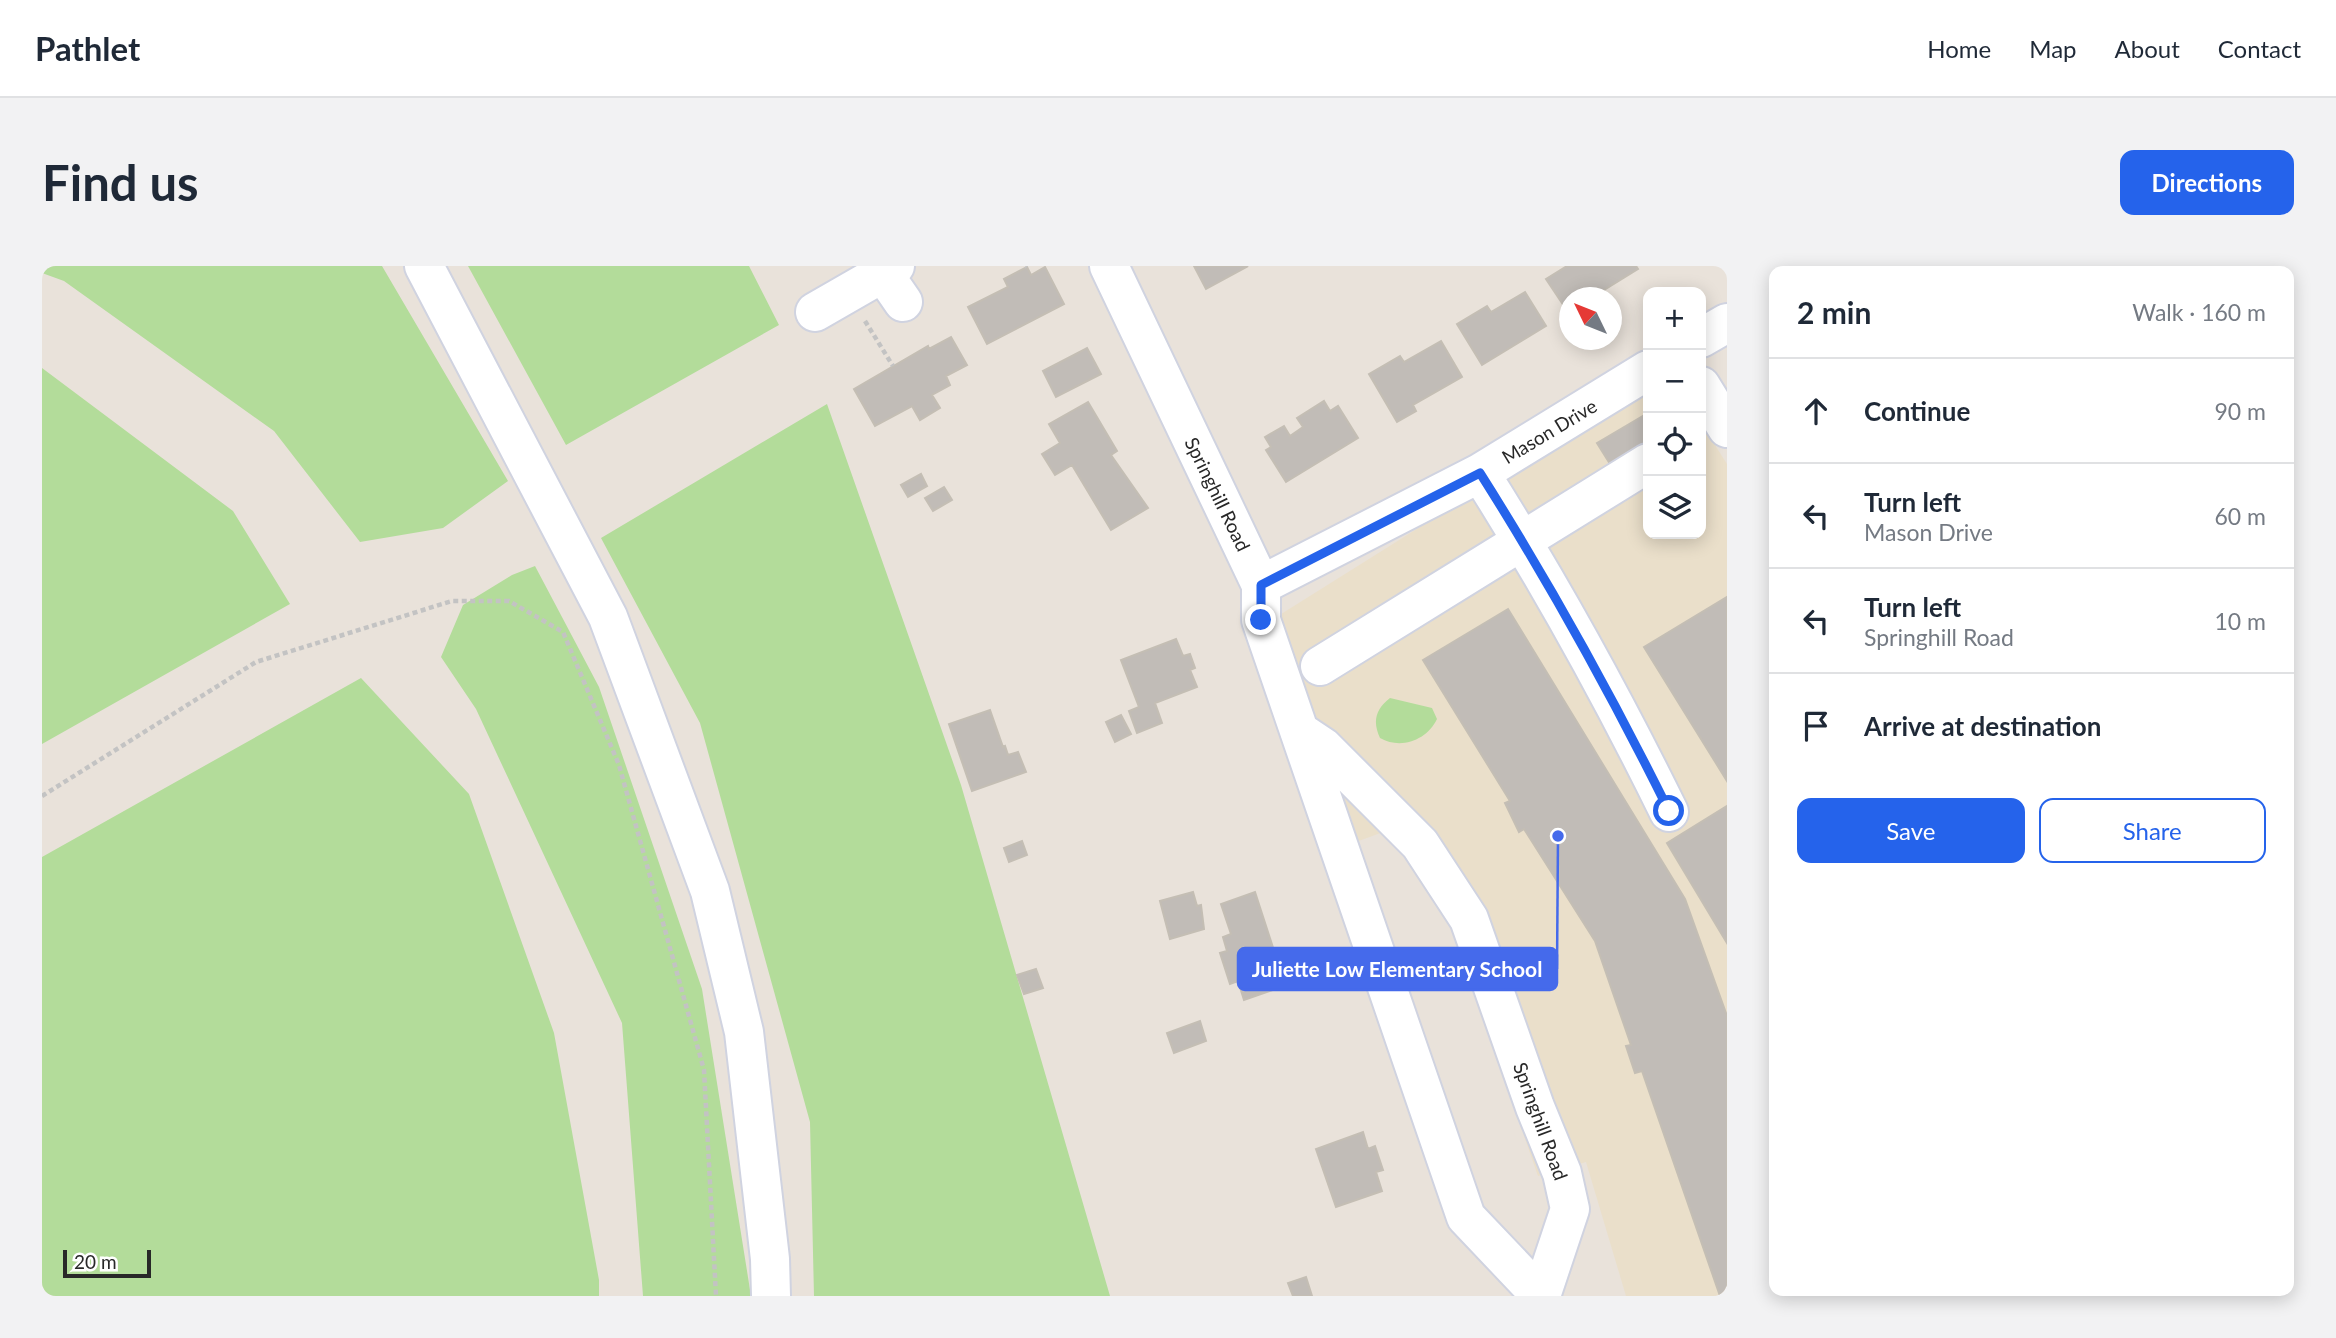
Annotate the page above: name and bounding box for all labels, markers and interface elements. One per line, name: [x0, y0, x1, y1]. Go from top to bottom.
text: Pathlet: [35, 28, 140, 68]
text: Home: [1927, 34, 1991, 63]
text: Map: [2029, 34, 2077, 63]
text: About: [2115, 34, 2180, 63]
text: Contact: [2218, 34, 2301, 63]
button: Directions: [2120, 150, 2294, 215]
text: Find us: [42, 153, 199, 211]
north arrow: [1559, 287, 1622, 350]
map controls: [1643, 287, 1706, 539]
button: +: [1643, 287, 1706, 350]
text: 2 min: [1797, 294, 1871, 330]
text: Walk · 160 m: [2132, 298, 2266, 326]
button: −: [1643, 350, 1706, 413]
icon: ahead: [1797, 392, 1835, 430]
street label: Mason Drive: [1497, 394, 1601, 468]
text: Continue: [1864, 395, 1970, 427]
text: 90 m: [2215, 397, 2266, 425]
button: locate: [1643, 413, 1706, 476]
street label: Springhill Road: [1181, 433, 1255, 555]
button: layers: [1643, 476, 1706, 539]
text: Turn left: [1864, 486, 1961, 518]
icon: left: [1797, 497, 1835, 535]
text: 60 m: [2215, 502, 2266, 530]
text: Mason Drive: [1864, 518, 1993, 546]
text: Turn left: [1864, 591, 1961, 623]
icon: left: [1797, 602, 1835, 640]
route end: [1245, 604, 1276, 635]
text: 10 m: [2215, 607, 2266, 635]
text: Springhill Road: [1864, 623, 2014, 651]
icon: arrive: [1797, 707, 1835, 745]
text: Arrive at destination: [1864, 710, 2101, 742]
route start: [1653, 795, 1684, 826]
button: Save: [1797, 798, 2025, 863]
button: Share: [2039, 798, 2266, 863]
callout: Juliette Low Elementary School: [1238, 948, 1557, 990]
text: Juliette Low Elementary School: [1252, 956, 1542, 981]
street label: Springhill Road: [1509, 1059, 1573, 1183]
scale bar: [63, 1247, 150, 1279]
text: 20 m: [74, 1250, 117, 1273]

